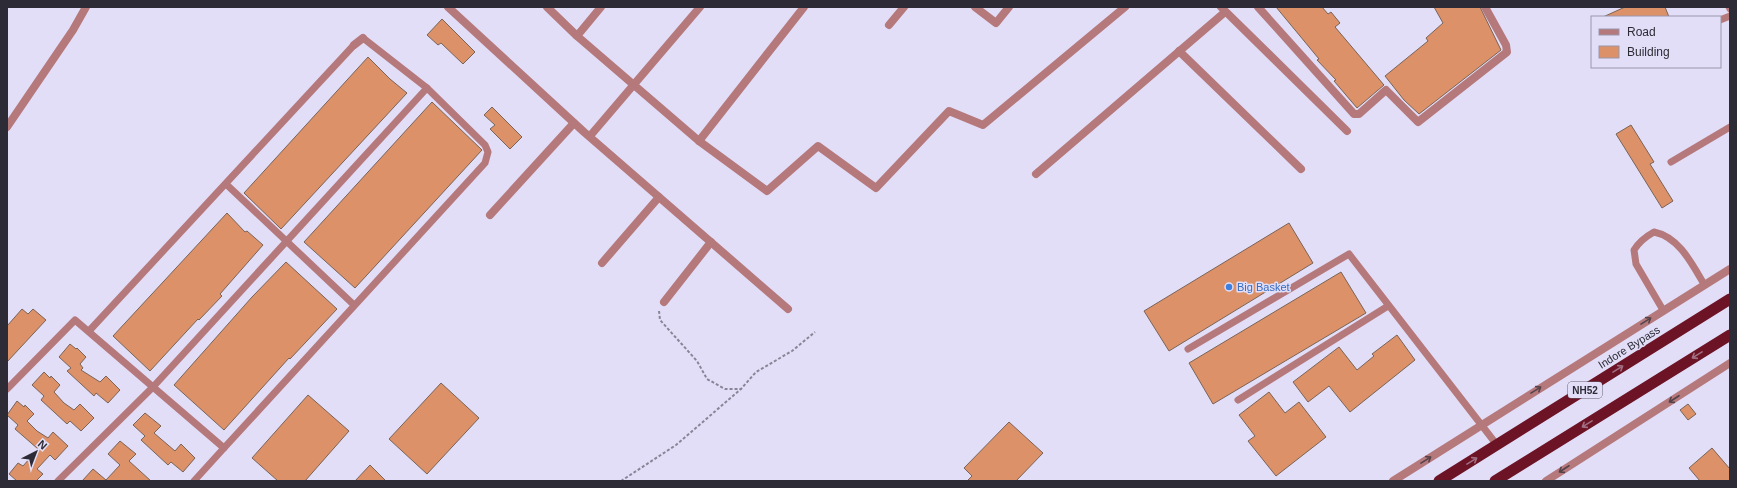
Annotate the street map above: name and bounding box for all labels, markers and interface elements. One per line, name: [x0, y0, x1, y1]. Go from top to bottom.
legend: [1591, 16, 1721, 68]
text: Road: [1627, 25, 1656, 39]
text: Building: [1627, 45, 1670, 59]
place label: Big Basket: [1237, 281, 1290, 293]
marker: Big Basket: [1224, 282, 1234, 292]
one-way arrow: [1640, 317, 1651, 325]
street label: Indore Bypass: [1596, 323, 1662, 371]
one-way arrow: [1691, 352, 1703, 360]
one-way arrow: [1612, 365, 1624, 373]
road number: NH52: [1568, 382, 1602, 398]
one-way arrow: [1530, 386, 1542, 394]
one-way arrow: [1668, 395, 1679, 404]
one-way arrow: [1582, 420, 1593, 428]
north arrow: [16, 432, 56, 472]
text: N: [36, 437, 50, 452]
one-way arrow: [1420, 456, 1432, 464]
one-way arrow: [1466, 456, 1478, 464]
one-way arrow: [1558, 466, 1570, 474]

